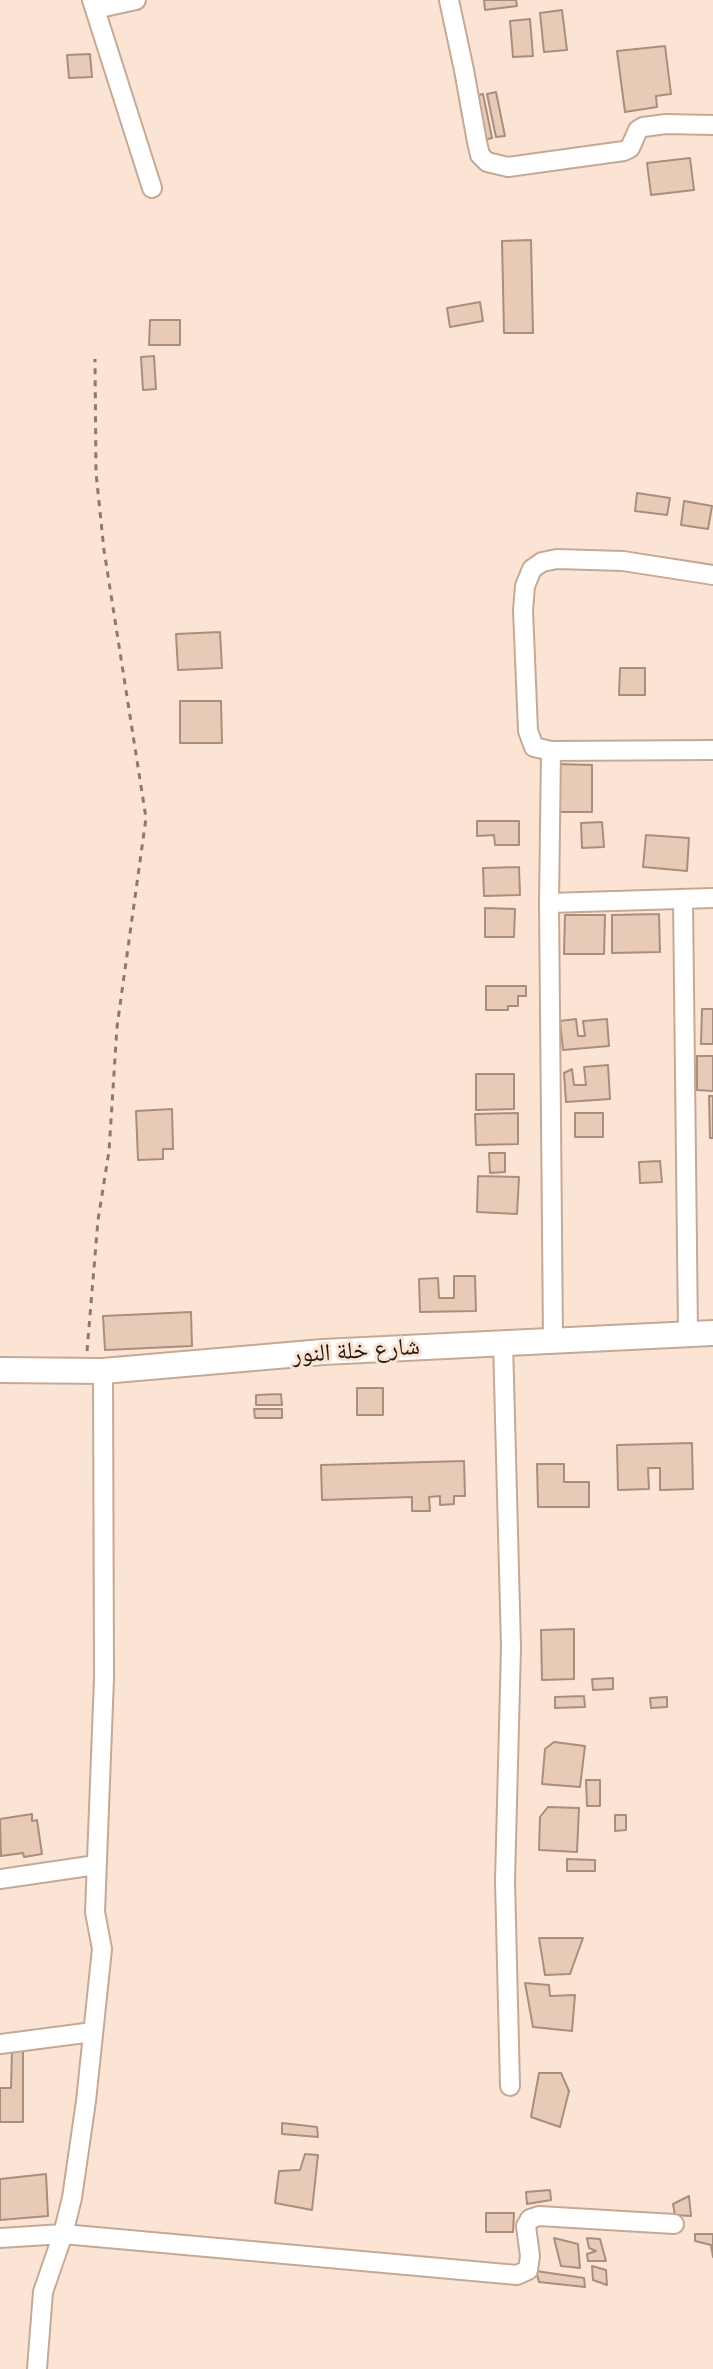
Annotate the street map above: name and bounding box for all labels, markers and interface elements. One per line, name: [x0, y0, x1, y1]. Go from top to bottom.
street label: شارع خلة النور: [291, 1332, 421, 1370]

